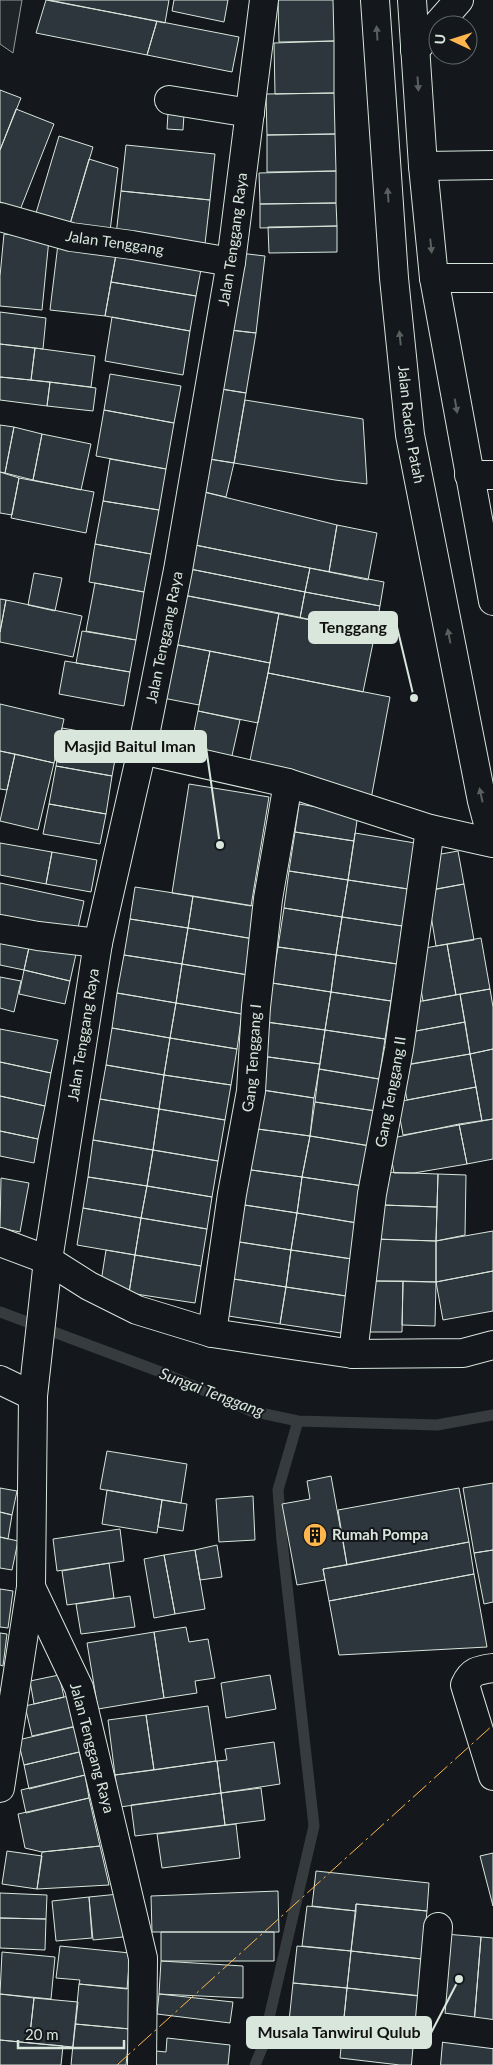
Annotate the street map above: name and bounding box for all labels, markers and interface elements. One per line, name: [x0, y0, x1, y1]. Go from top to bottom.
north arrow: [428, 15, 478, 65]
one-way arrow: [373, 24, 381, 40]
text: U: [431, 33, 448, 45]
one-way arrow: [414, 76, 422, 92]
street label: Jalan Tenggang Raya: [214, 171, 250, 307]
one-way arrow: [384, 186, 392, 202]
street label: Jalan Tenggang: [64, 226, 166, 258]
one-way arrow: [427, 238, 435, 254]
one-way arrow: [396, 330, 404, 346]
street label: Jalan Raden Patah: [395, 364, 429, 485]
one-way arrow: [453, 398, 461, 414]
street label: Jalan Tenggang Raya: [142, 569, 186, 705]
callout: Tenggang: [309, 612, 397, 643]
text: Tenggang: [319, 617, 387, 636]
one-way arrow: [445, 628, 453, 644]
callout: Masjid Baitul Iman: [55, 731, 206, 762]
text: Masjid Baitul Iman: [64, 736, 196, 755]
one-way arrow: [477, 787, 485, 803]
street label: Jalan Tenggang Raya: [63, 967, 102, 1103]
street label: Gang Tenggang I: [237, 1003, 264, 1114]
street label: Gang Tenggang II: [371, 1035, 409, 1149]
water label: Sungai Tenggang: [157, 1363, 267, 1420]
building icon: Rumah Pompa: [302, 1522, 328, 1548]
place label: Rumah Pompa: [332, 1525, 428, 1543]
street label: Jalan Tenggang Raya: [67, 1681, 119, 1815]
callout: Musala Tanwirul Qulub: [247, 2017, 431, 2048]
scale bar: [18, 2018, 124, 2050]
text: Musala Tanwirul Qulub: [257, 2022, 421, 2041]
text: 20 m: [25, 2025, 59, 2043]

